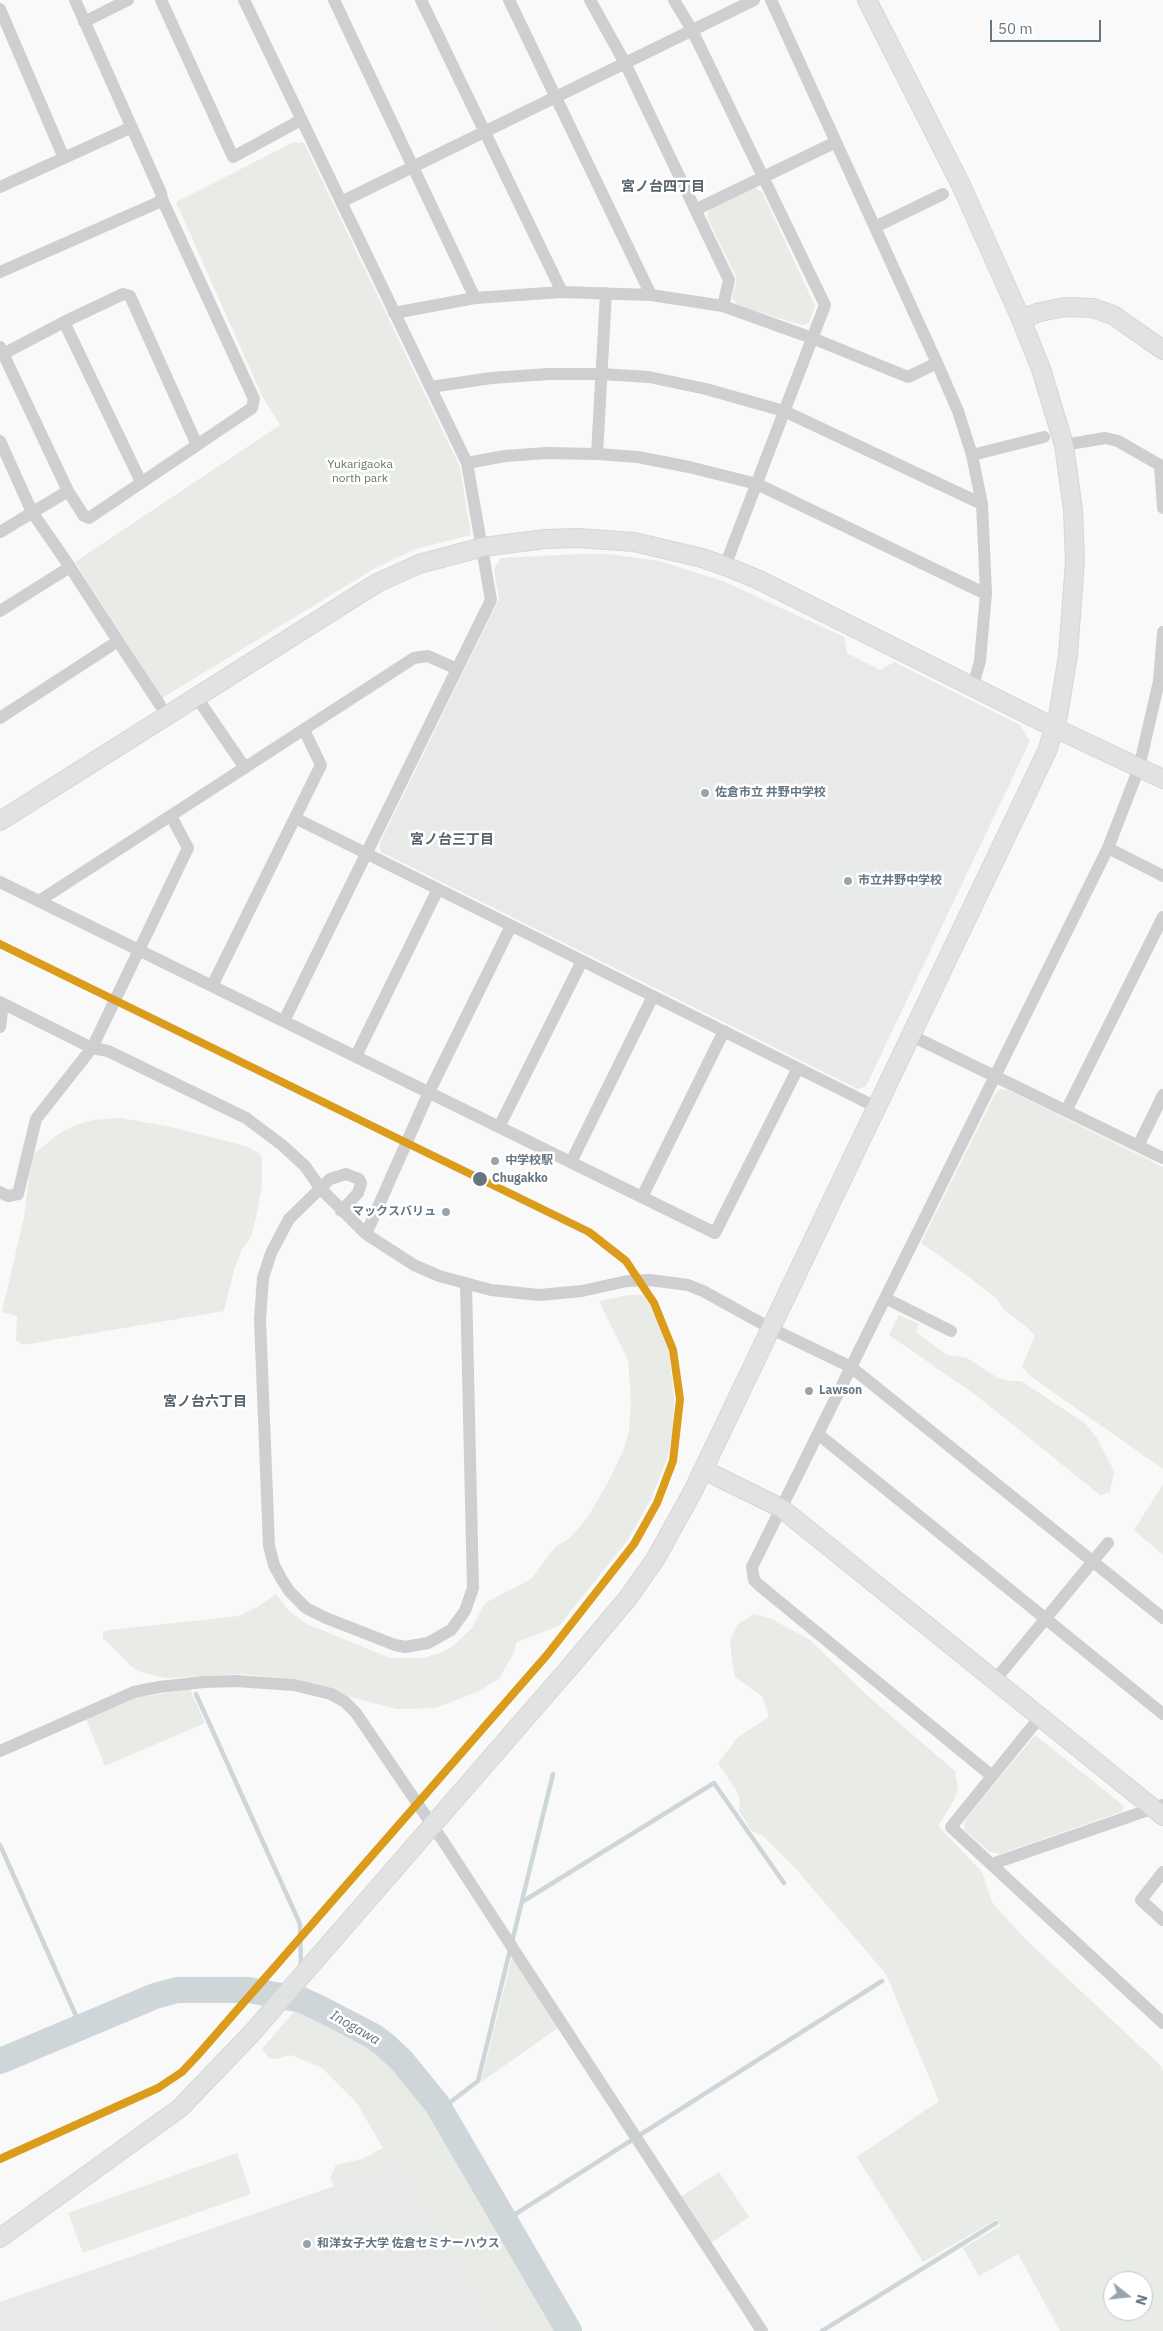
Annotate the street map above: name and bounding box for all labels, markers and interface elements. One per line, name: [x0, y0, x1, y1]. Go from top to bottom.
scale bar: [993, 10, 1104, 42]
text: 50 m: [998, 19, 1033, 38]
district label: 宮ノ台四丁目: [621, 179, 705, 195]
park label: Yukarigaoka north park: [327, 458, 393, 486]
place label: 佐倉市立 井野中学校: [715, 786, 826, 800]
marker: 佐倉市立 井野中学校: [699, 787, 711, 799]
district label: 宮ノ台三丁目: [410, 832, 494, 848]
place label: 市立井野中学校: [858, 874, 942, 888]
marker: 市立井野中学校: [842, 875, 854, 887]
place label: 中学校駅: [505, 1154, 553, 1168]
marker: 中学校駅: [489, 1155, 501, 1167]
marker: Chugakko: [471, 1170, 489, 1188]
place label: Chugakko: [492, 1172, 548, 1186]
place label: マックスバリュ: [352, 1205, 436, 1219]
marker: マックスバリュ: [440, 1206, 452, 1218]
place label: Lawson: [819, 1384, 862, 1398]
marker: Lawson: [803, 1385, 815, 1397]
district label: 宮ノ台六丁目: [163, 1394, 247, 1410]
water label: Inogawa: [327, 2007, 383, 2049]
place label: 和洋女子大学 佐倉セミナーハウス: [317, 2237, 500, 2251]
marker: 和洋女子大学 佐倉セミナーハウス: [301, 2238, 313, 2250]
north arrow: [1103, 2271, 1153, 2321]
text: N: [1131, 2292, 1152, 2307]

